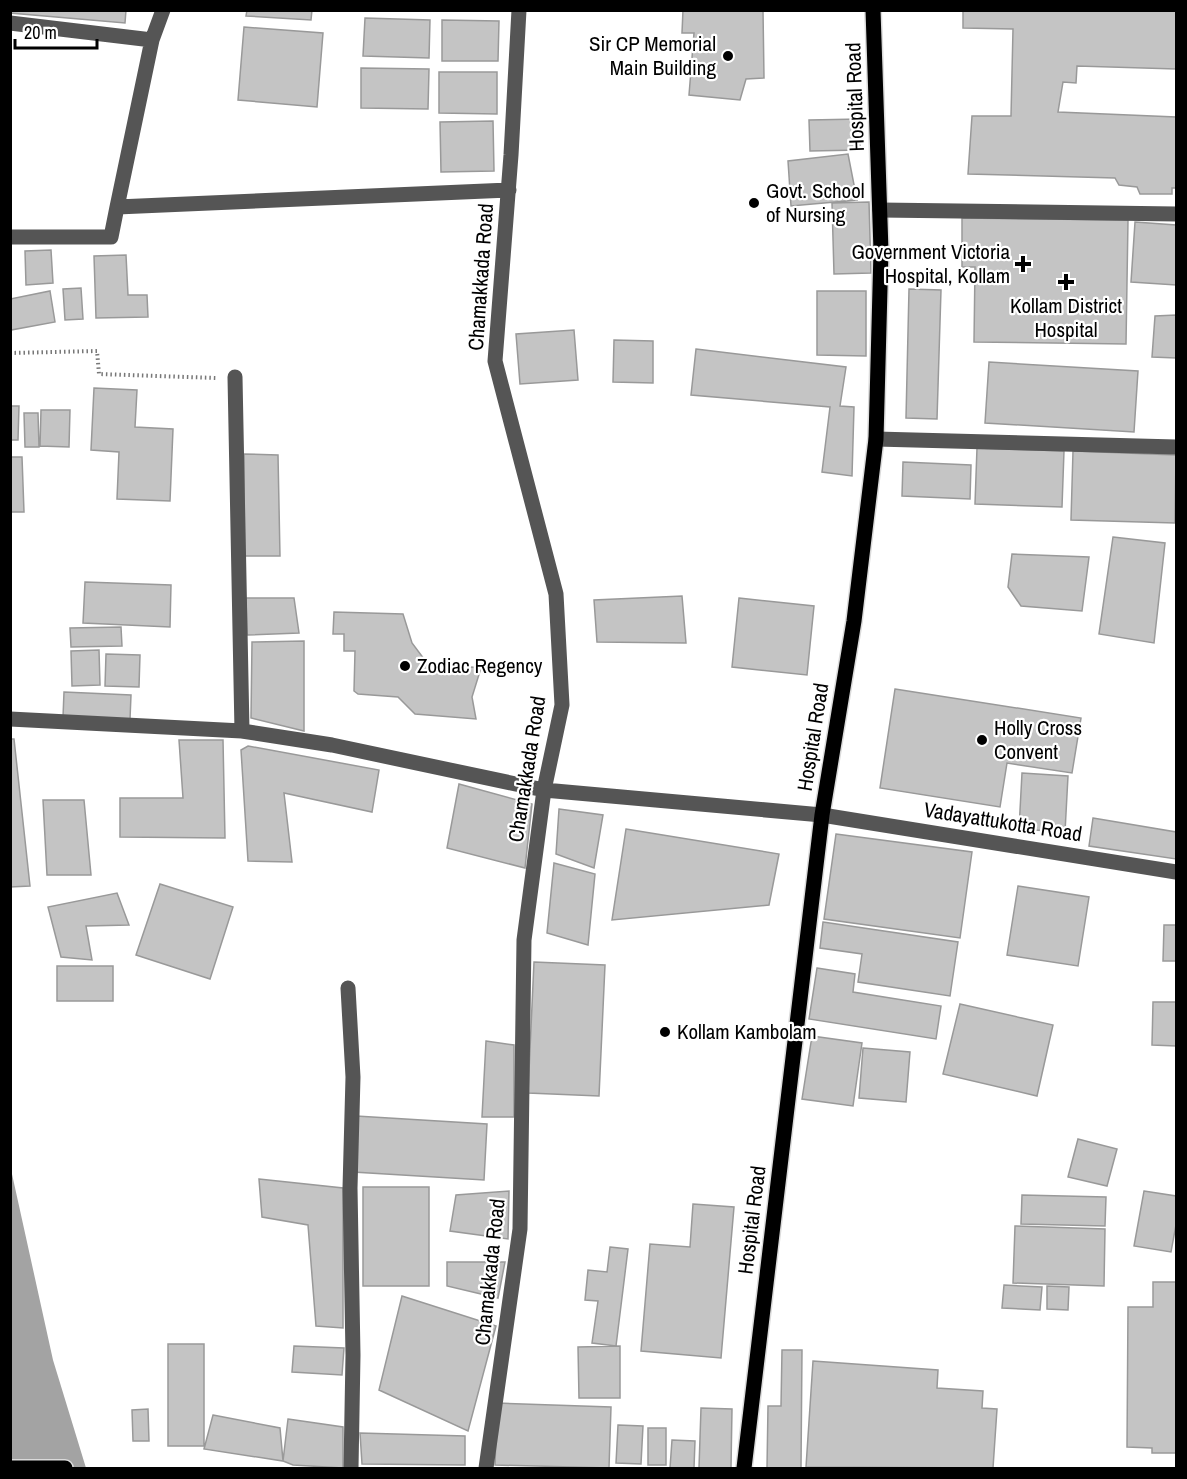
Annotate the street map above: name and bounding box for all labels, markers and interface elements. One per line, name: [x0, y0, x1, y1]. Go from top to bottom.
scale bar: [15, 12, 98, 50]
text: 20 m: [24, 20, 57, 45]
place label: Sir CP Memorial Main Building: [589, 29, 716, 82]
street label: Hospital Road: [838, 42, 871, 152]
marker: Sir CP Memorial Main Building: [721, 49, 735, 63]
place label: Govt. School of Nursing: [766, 176, 865, 229]
marker: Govt. School of Nursing: [747, 196, 761, 210]
street label: Chamakkada Road: [461, 202, 500, 352]
place label: Government Victoria Hospital, Kollam: [851, 237, 1010, 290]
marker: Government Victoria Hospital, Kollam: [1014, 255, 1032, 273]
marker: Kollam District Hospital: [1057, 273, 1075, 291]
place label: Kollam District Hospital: [1010, 291, 1122, 344]
place label: Zodiac Regency: [417, 651, 543, 680]
marker: Zodiac Regency: [398, 659, 412, 673]
street label: Hospital Road: [790, 681, 835, 793]
street label: Chamakkada Road: [501, 694, 552, 844]
place label: Holly Cross Convent: [994, 713, 1082, 766]
marker: Holly Cross Convent: [975, 733, 989, 747]
street label: Vadayattukotta Road: [922, 795, 1084, 848]
place label: Kollam Kambolam: [677, 1017, 817, 1046]
marker: Kollam Kambolam: [658, 1025, 672, 1039]
street label: Hospital Road: [730, 1164, 773, 1276]
street label: Chamakkada Road: [467, 1197, 512, 1347]

